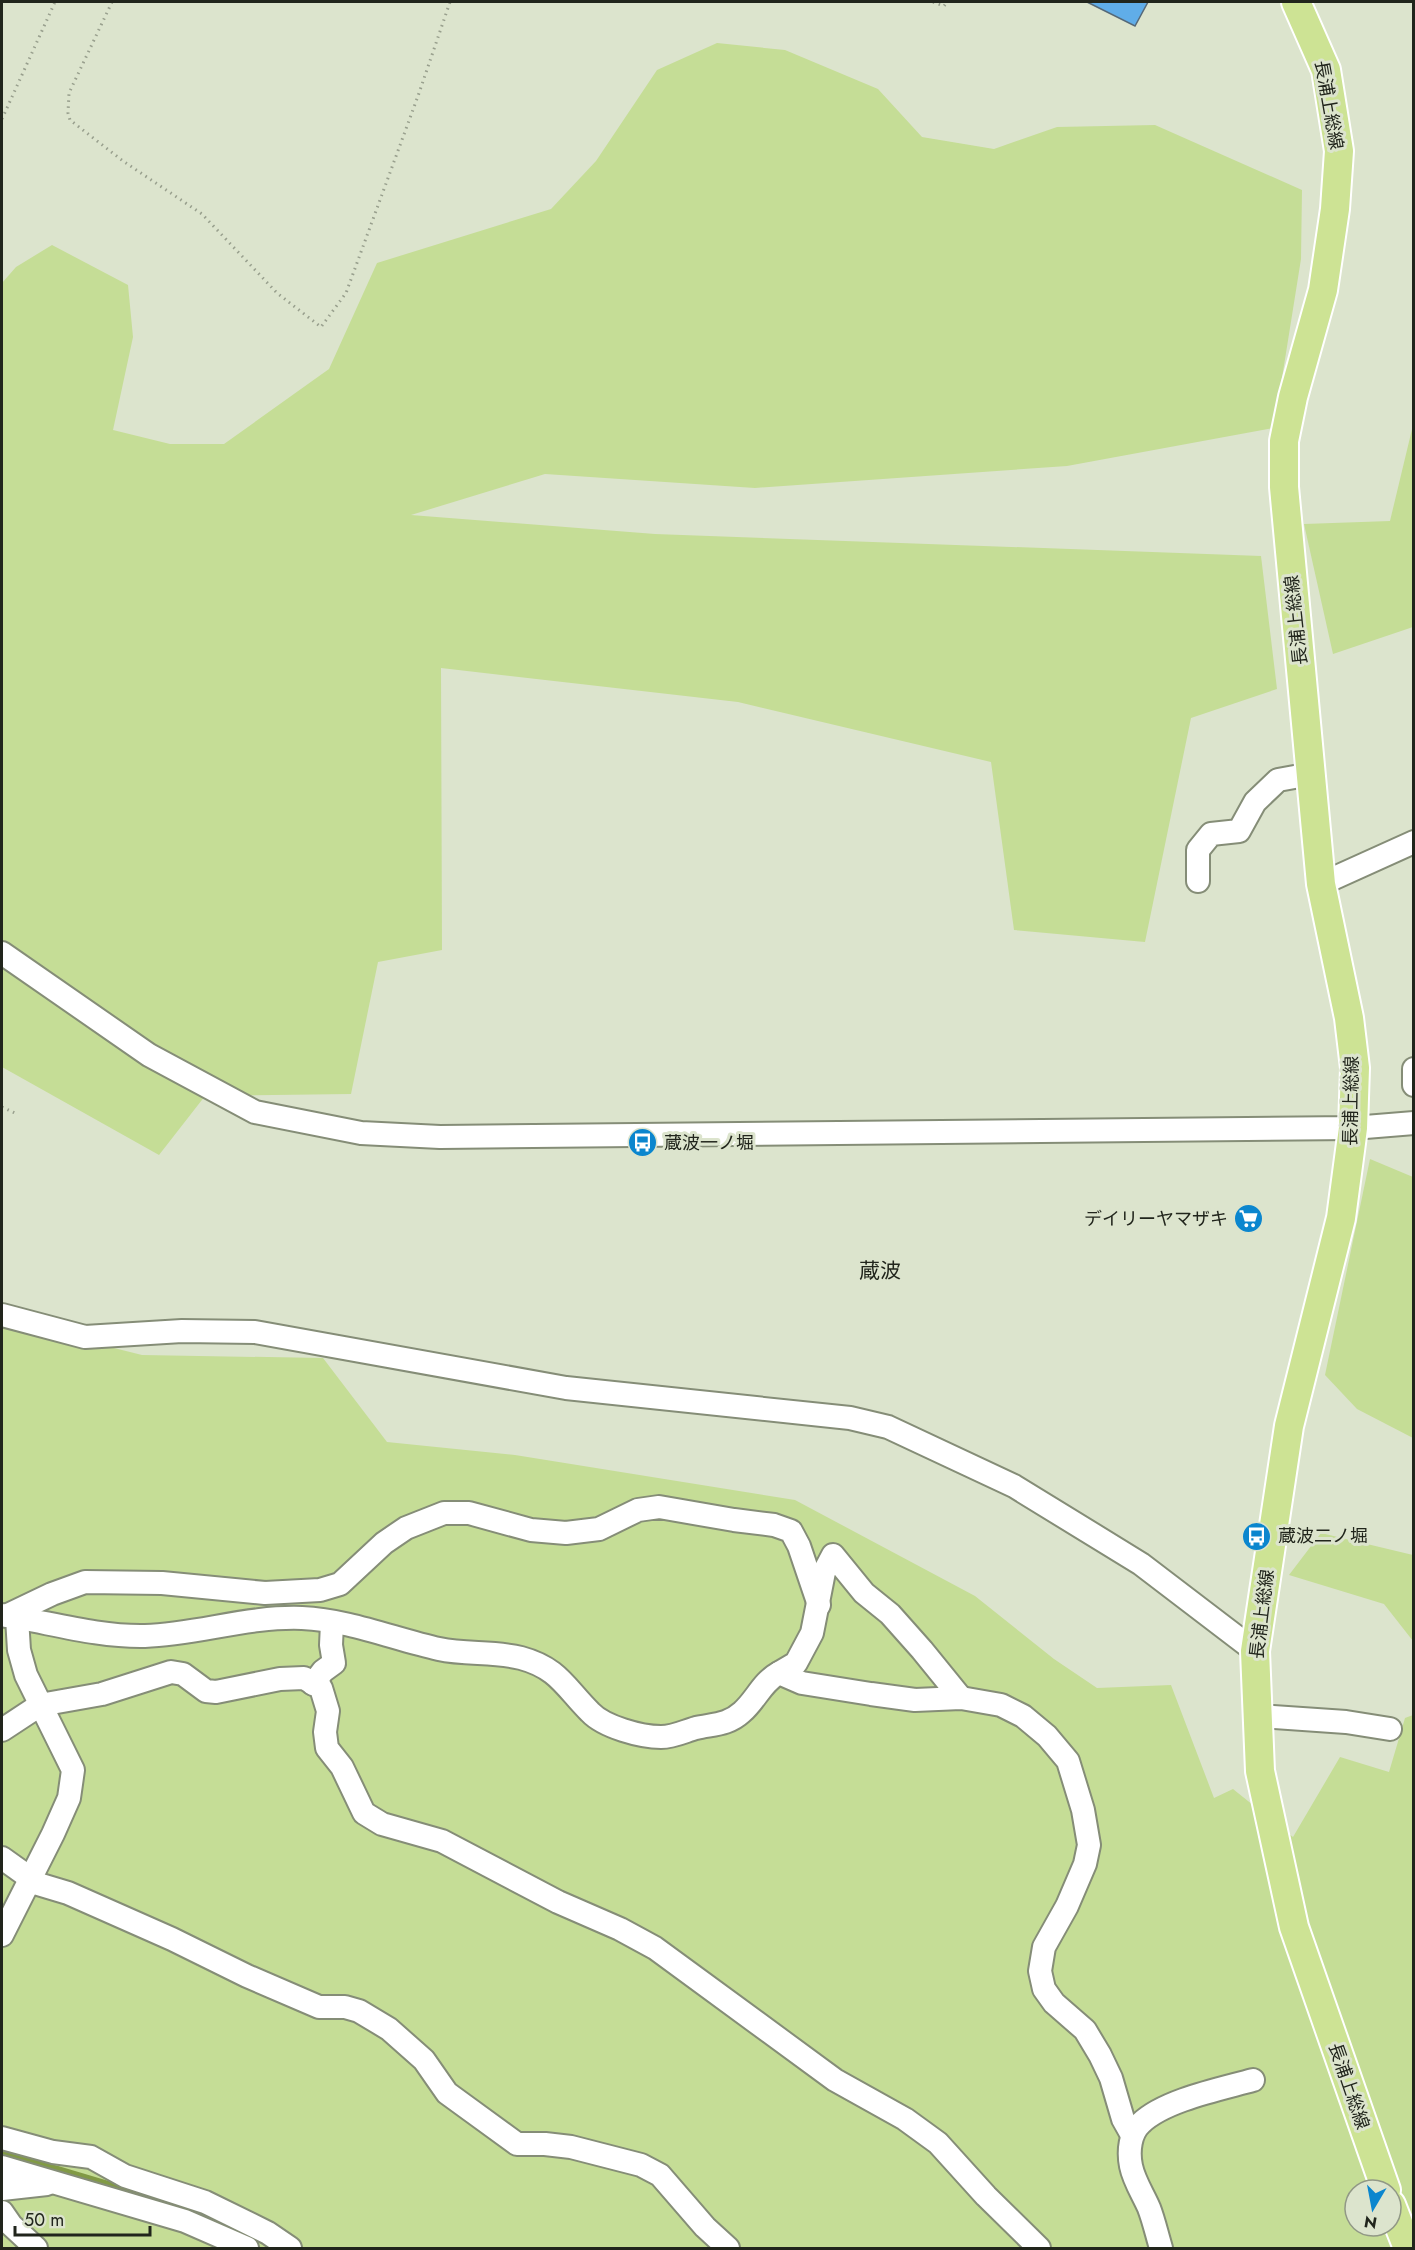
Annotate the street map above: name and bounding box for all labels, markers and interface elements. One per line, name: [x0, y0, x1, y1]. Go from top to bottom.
street label: 長浦上総線: [1308, 58, 1350, 152]
street label: 長浦上総線: [1278, 574, 1314, 666]
street label: 長浦上総線: [1337, 1056, 1365, 1146]
bus stop icon: 蔵波一ノ堀: [627, 1127, 659, 1159]
place label: 蔵波一ノ堀: [664, 1130, 754, 1156]
supermarket icon: デイリーヤマザキ: [1233, 1203, 1265, 1235]
place label: デイリーヤマザキ: [1084, 1206, 1228, 1232]
district label: 蔵波: [859, 1256, 901, 1286]
bus stop icon: 蔵波二ノ堀: [1241, 1520, 1273, 1552]
place label: 蔵波二ノ堀: [1278, 1523, 1368, 1549]
street label: 長浦上総線: [1244, 1568, 1280, 1660]
street label: 長浦上総線: [1322, 2039, 1376, 2133]
north arrow: [1343, 2178, 1403, 2238]
scale bar: [15, 2199, 150, 2237]
text: 50 m: [24, 2207, 64, 2233]
text: N: [1362, 2210, 1379, 2235]

